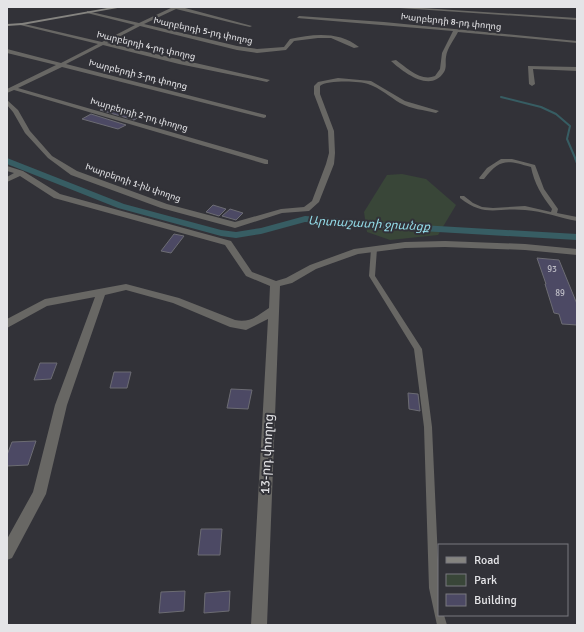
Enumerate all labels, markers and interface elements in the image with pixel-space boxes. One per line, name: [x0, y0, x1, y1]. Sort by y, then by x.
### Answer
street label: Խարբերդի 8-րդ փողոց: [400, 11, 502, 33]
street label: Խարբերդի 5-րդ փողոց: [152, 15, 254, 47]
street label: Խարբերդի 4-րդ փողոց: [96, 29, 196, 63]
street label: Խարբերդի 3-րդ փողոց: [88, 57, 188, 93]
street label: Խարբերդի 2-րդ փողոց: [89, 96, 189, 134]
street label: Խարբերդի 1-ին փողոց: [84, 161, 182, 205]
water label: Արտաշատի ջրանցք: [308, 213, 431, 235]
house number: 93: [547, 264, 557, 275]
house number: 89: [555, 288, 565, 299]
street label: 13-րդ փողոց: [257, 413, 277, 495]
legend: [438, 544, 568, 616]
text: Road: [474, 553, 500, 568]
text: Park: [474, 573, 497, 588]
text: Building: [474, 593, 517, 608]

